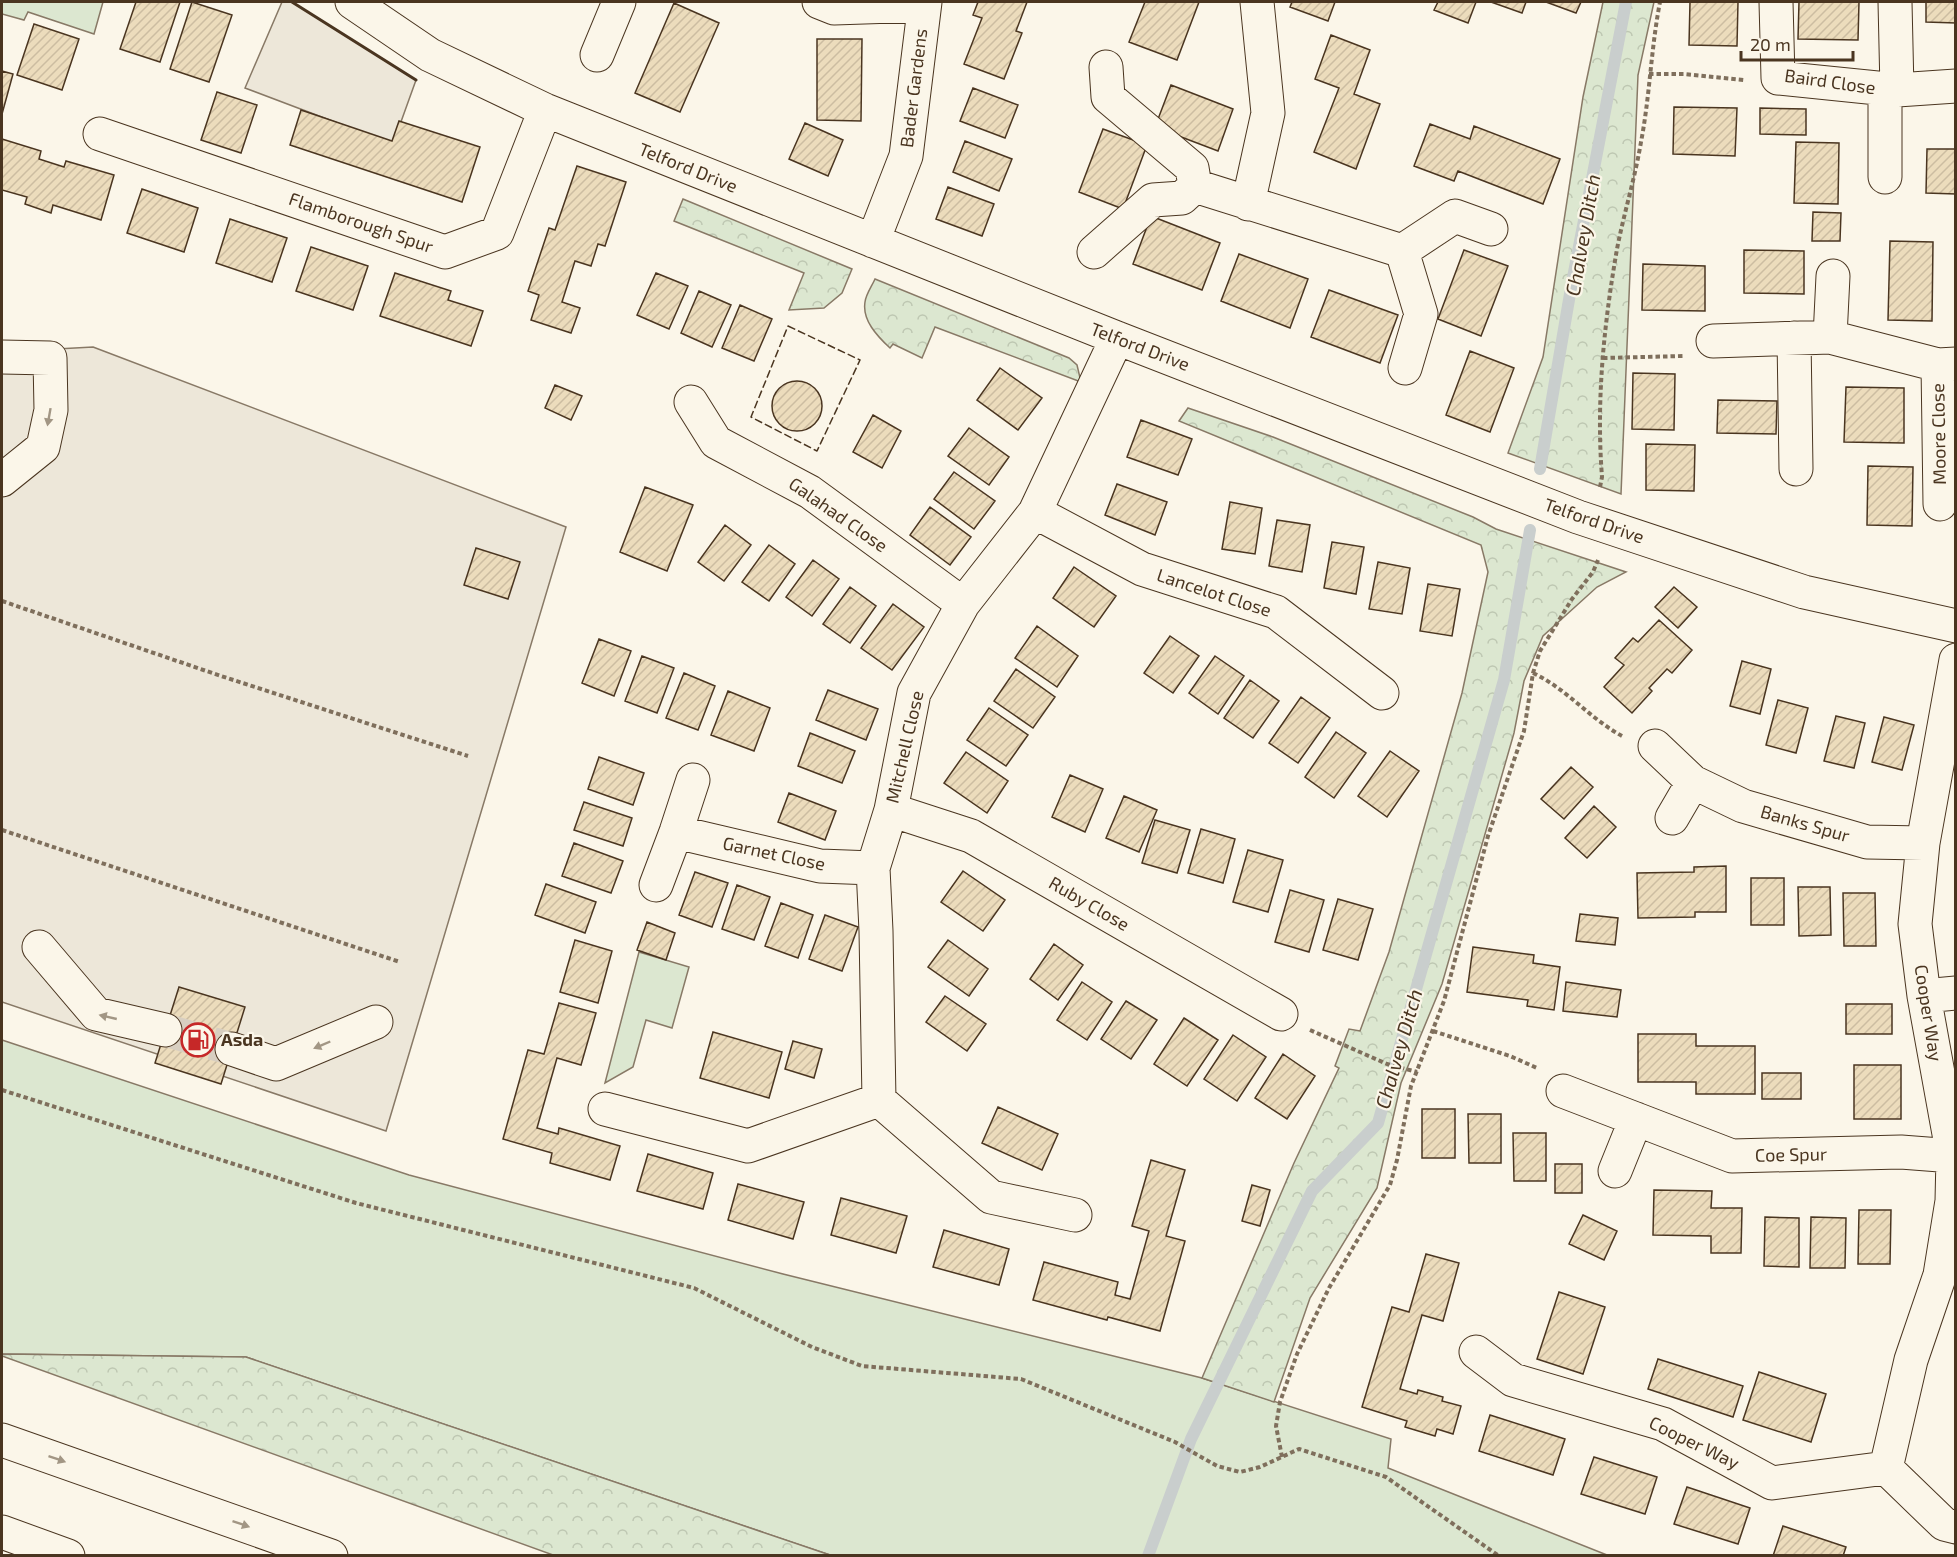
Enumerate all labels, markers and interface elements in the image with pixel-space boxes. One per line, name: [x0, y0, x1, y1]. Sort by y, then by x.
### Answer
scale bar: [1741, 24, 1854, 62]
street label: Bader Gardens: [895, 27, 931, 149]
text: 20 m: [1750, 33, 1791, 55]
street label: Baird Close: [1783, 64, 1877, 98]
street label: Telford Drive: [636, 137, 741, 197]
water label: Chalvey Ditch: [1559, 172, 1606, 298]
street label: Flamborough Spur: [286, 187, 436, 257]
street label: Telford Drive: [1088, 317, 1193, 375]
street label: Moore Close: [1926, 383, 1950, 485]
one-way arrow: [44, 407, 53, 426]
street label: Galahad Close: [785, 472, 892, 556]
street label: Telford Drive: [1541, 493, 1647, 547]
street label: Lancelot Close: [1154, 563, 1274, 621]
street label: Mitchell Close: [880, 688, 928, 805]
street label: Banks Spur: [1758, 800, 1852, 846]
street label: Garnet Close: [721, 831, 827, 875]
street label: Ruby Close: [1045, 871, 1134, 935]
street label: Cooper Way: [1910, 963, 1948, 1063]
water label: Chalvey Ditch: [1370, 986, 1428, 1112]
one-way arrow: [98, 1012, 117, 1021]
fuel station icon: Asda: [180, 1022, 216, 1058]
place label: Asda: [221, 1028, 263, 1050]
one-way arrow: [312, 1040, 330, 1050]
street label: Coe Spur: [1755, 1142, 1827, 1166]
street label: Cooper Way: [1646, 1411, 1744, 1474]
one-way arrow: [48, 1455, 66, 1464]
one-way arrow: [232, 1519, 250, 1529]

